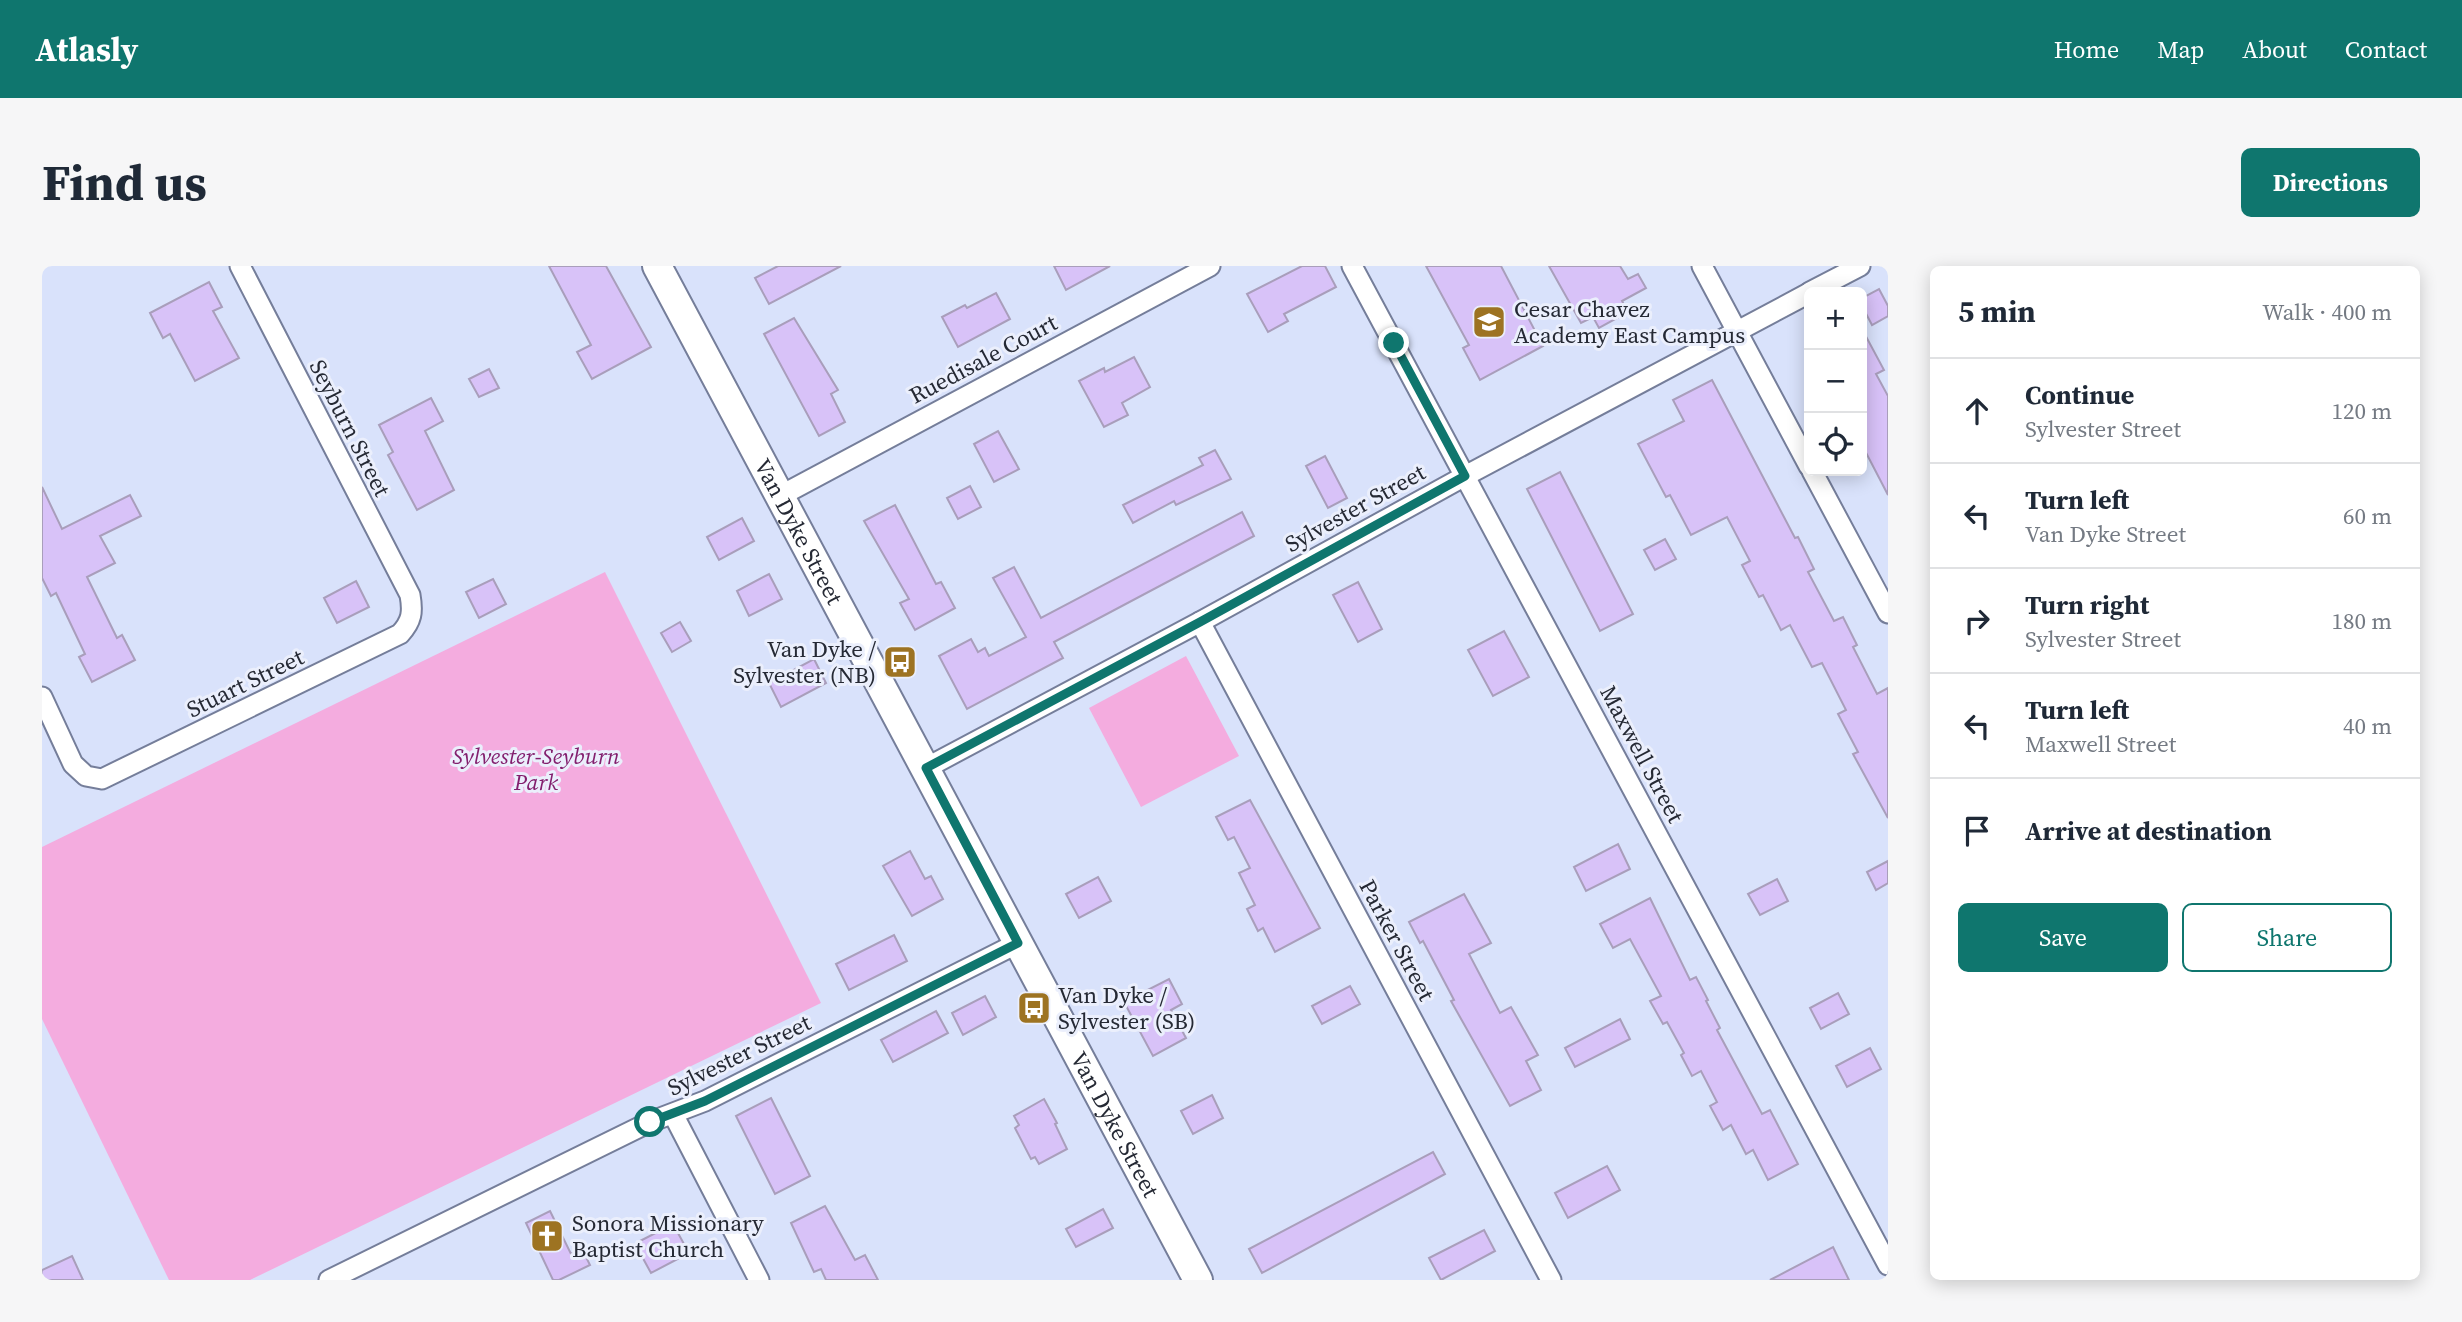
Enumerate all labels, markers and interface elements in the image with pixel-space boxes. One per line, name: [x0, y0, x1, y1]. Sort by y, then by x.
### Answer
text: Atlasly: [35, 27, 138, 72]
text: Home: [2054, 33, 2119, 66]
text: Map: [2157, 33, 2204, 66]
text: About: [2242, 33, 2307, 66]
text: Contact: [2345, 33, 2427, 66]
button: Directions: [2241, 148, 2420, 217]
text: Find us: [42, 149, 207, 216]
map controls: [1804, 287, 1867, 476]
button: +: [1804, 287, 1867, 350]
text: 5 min: [1958, 291, 2036, 332]
place label: Cesar Chavez Academy East Campus: [1514, 293, 1745, 351]
text: Walk · 400 m: [2262, 296, 2392, 328]
school or university icon: Cesar Chavez Academy East Campus: [1470, 303, 1508, 341]
street label: Ruedisale Court: [903, 306, 1063, 411]
route end: [1378, 327, 1409, 358]
button: −: [1804, 350, 1867, 413]
street label: Seyburn Street: [302, 354, 398, 502]
text: Continue: [2025, 377, 2134, 413]
icon: ahead: [1958, 392, 1996, 430]
text: 120 m: [2331, 395, 2392, 427]
button: locate: [1804, 413, 1867, 476]
text: Sylvester Street: [2025, 413, 2181, 445]
street label: Van Dyke Street: [747, 453, 851, 611]
street label: Sylvester Street: [1279, 456, 1431, 560]
text: Turn left: [2025, 482, 2129, 518]
icon: left: [1958, 497, 1996, 535]
text: 60 m: [2343, 500, 2392, 532]
text: Van Dyke Street: [2025, 518, 2186, 550]
text: Turn right: [2025, 587, 2149, 623]
icon: right: [1958, 602, 1996, 640]
text: 180 m: [2331, 605, 2392, 637]
text: Sylvester Street: [2025, 623, 2181, 655]
place label: Van Dyke / Sylvester (NB): [733, 633, 876, 691]
street label: Stuart Street: [181, 641, 309, 725]
bus stop icon: Van Dyke / Sylvester (NB): [881, 643, 919, 681]
street label: Maxwell Street: [1592, 680, 1692, 829]
text: Turn left: [2025, 692, 2129, 728]
icon: left: [1958, 707, 1996, 745]
text: 40 m: [2343, 710, 2392, 742]
text: Maxwell Street: [2025, 728, 2176, 760]
park label: Sylvester-Seyburn Park: [452, 740, 620, 798]
icon: arrive: [1958, 812, 1996, 850]
text: Arrive at destination: [2025, 813, 2272, 849]
street label: Parker Street: [1352, 874, 1443, 1007]
button: Save: [1958, 903, 2168, 972]
button: Share: [2182, 903, 2392, 972]
place label: Van Dyke / Sylvester (SB): [1058, 979, 1195, 1037]
bus stop icon: Van Dyke / Sylvester (SB): [1015, 989, 1053, 1027]
street label: Sylvester Street: [662, 1006, 817, 1104]
street label: Van Dyke Street: [1063, 1046, 1167, 1203]
route start: [634, 1106, 665, 1137]
place label: Sonora Missionary Baptist Church: [572, 1207, 764, 1265]
church icon: Sonora Missionary Baptist Church: [528, 1217, 566, 1255]

